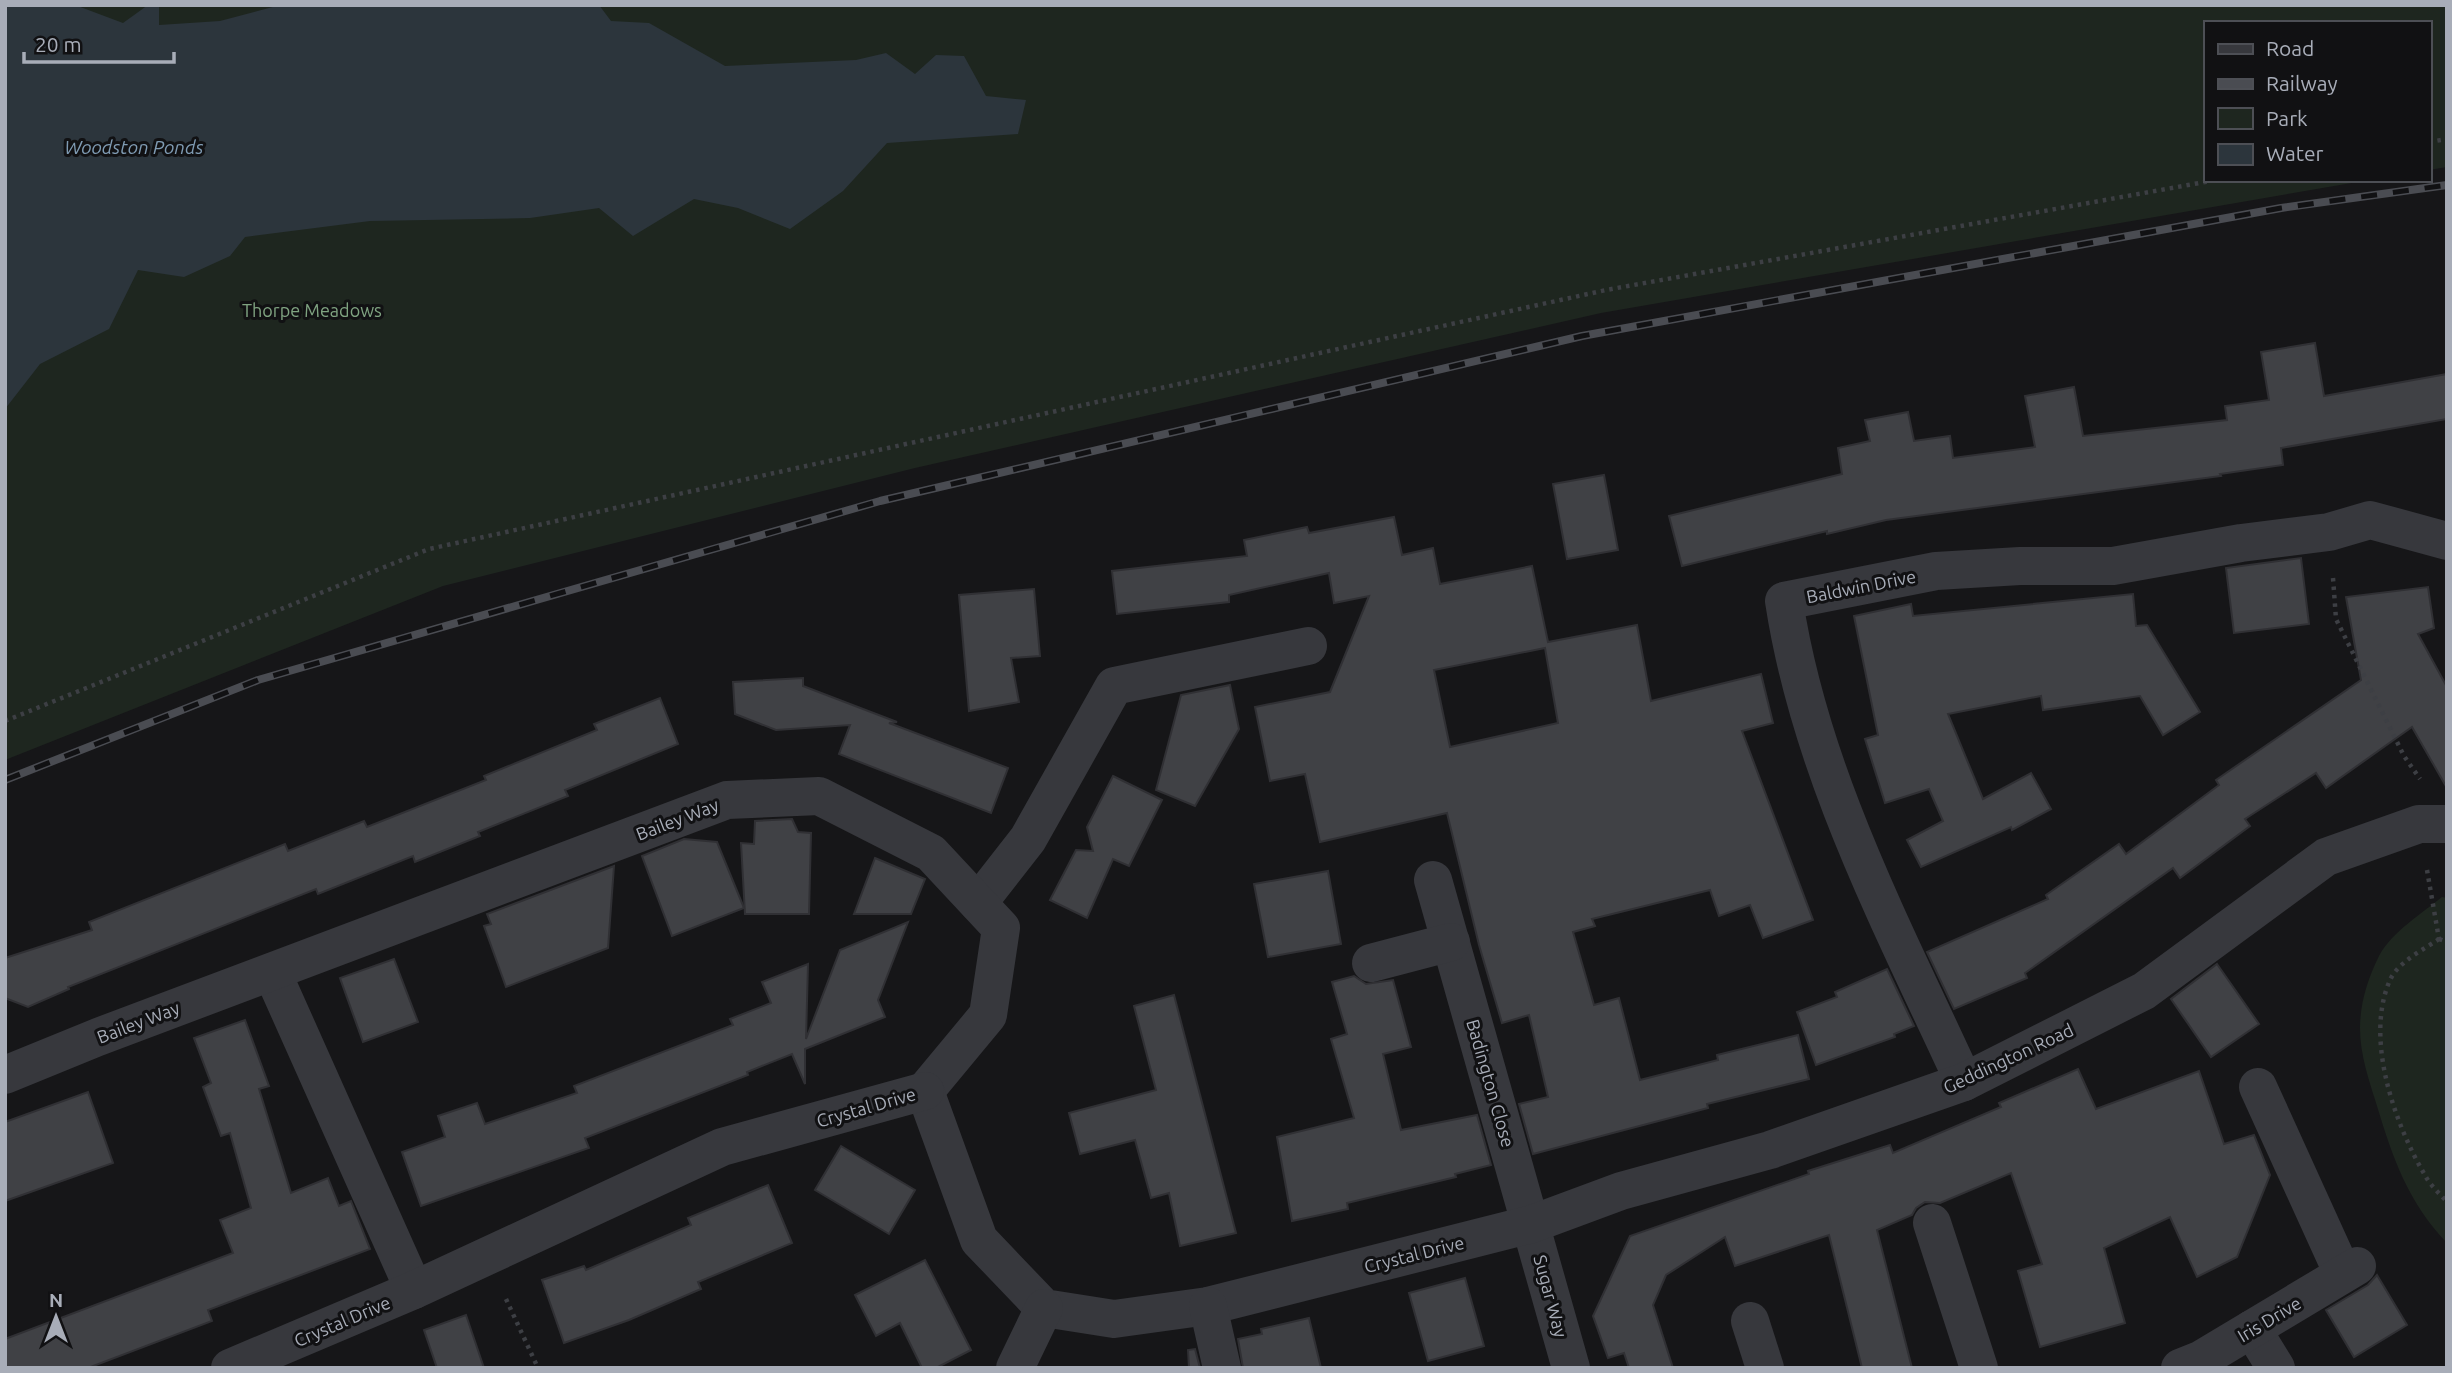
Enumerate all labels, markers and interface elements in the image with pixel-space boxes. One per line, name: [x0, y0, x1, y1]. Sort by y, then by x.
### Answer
scale bar: [24, 21, 175, 65]
legend: [2204, 21, 2431, 182]
text: 20 m: [35, 32, 82, 56]
text: Road: [2266, 36, 2314, 60]
text: Railway: [2266, 71, 2338, 95]
text: Park: [2266, 106, 2308, 130]
water label: Woodston Ponds: [65, 136, 204, 158]
text: Water: [2266, 141, 2324, 165]
park label: Thorpe Meadows: [242, 300, 382, 320]
street label: Baldwin Drive: [1804, 566, 1918, 606]
street label: Bailey Way: [633, 794, 721, 844]
street label: Bailey Way: [94, 997, 182, 1047]
street label: Badington Close: [1463, 1017, 1519, 1149]
street label: Geddington Road: [1940, 1019, 2076, 1097]
street label: Crystal Drive: [814, 1083, 918, 1131]
street label: Crystal Drive: [1362, 1232, 1466, 1276]
street label: Sugar Way: [1530, 1253, 1572, 1340]
north arrow: [21, 1282, 91, 1352]
text: N: [49, 1289, 63, 1311]
street label: Crystal Drive: [291, 1292, 393, 1350]
street label: Iris Drive: [2234, 1292, 2304, 1346]

